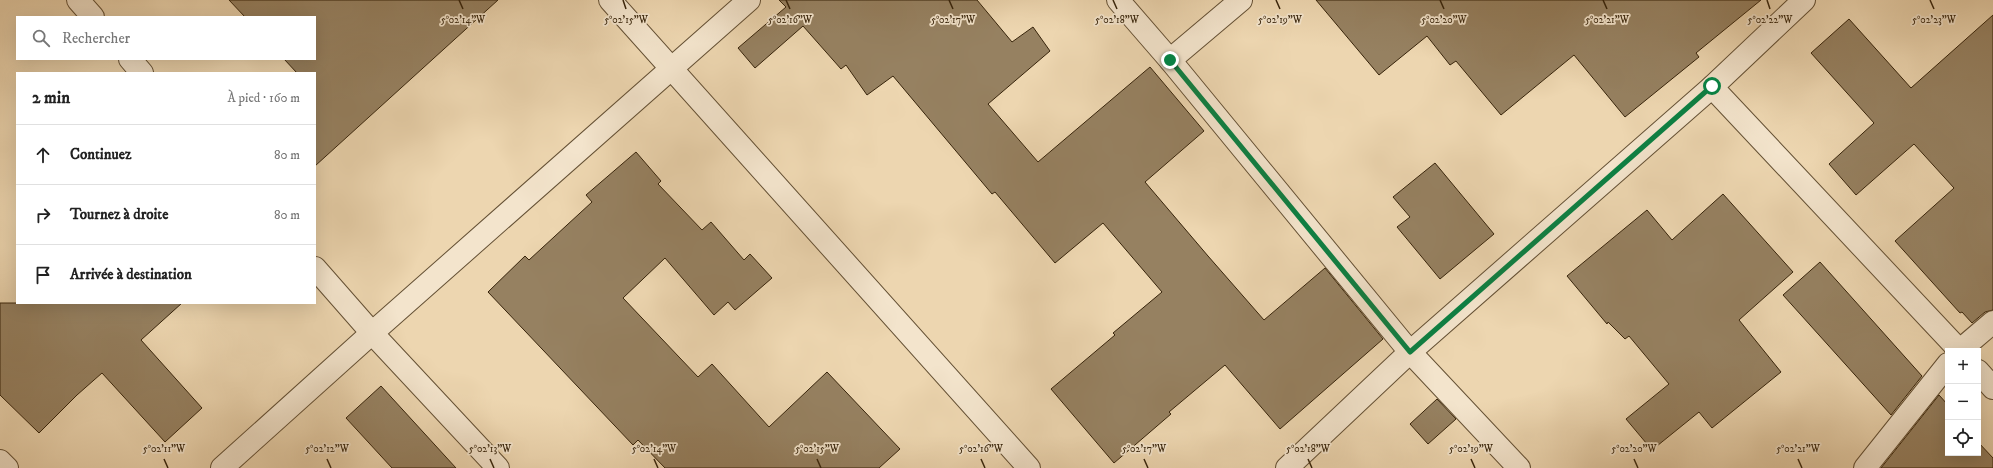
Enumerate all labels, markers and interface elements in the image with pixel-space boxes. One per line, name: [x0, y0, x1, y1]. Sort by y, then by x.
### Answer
text: 5°02'14"W: [441, 14, 486, 26]
text: 5°02'15"W: [604, 14, 649, 26]
text: 5°02'16"W: [768, 14, 813, 26]
text: 5°02'17"W: [931, 14, 976, 26]
text: 5°02'18"W: [1095, 14, 1140, 26]
text: 5°02'19"W: [1258, 14, 1303, 26]
text: 5°02'20"W: [1421, 14, 1468, 26]
text: 5°02'21"W: [1585, 14, 1630, 26]
text: 5°02'22"W: [1748, 14, 1793, 26]
text: 5°02'23"W: [1912, 14, 1957, 26]
search box: [16, 16, 316, 60]
icon: search: [30, 27, 52, 49]
text: Rechercher: [62, 29, 130, 48]
route end: [1161, 51, 1179, 69]
route start: [1703, 77, 1721, 95]
text: 2 min: [32, 87, 70, 109]
text: À pied · 160 m: [227, 90, 300, 106]
icon: ahead: [32, 144, 54, 166]
text: Continuez: [70, 145, 131, 164]
text: 80 m: [274, 147, 300, 163]
icon: right: [32, 204, 54, 226]
text: Tournez à droite: [70, 205, 168, 224]
text: 80 m: [274, 207, 300, 223]
icon: arrive: [32, 264, 54, 286]
text: Arrivée à destination: [70, 265, 192, 284]
map controls: [1945, 348, 1981, 456]
button: +: [1945, 348, 1981, 384]
button: −: [1945, 384, 1981, 420]
button: locate: [1945, 420, 1981, 456]
text: 5°02'11"W: [143, 443, 186, 455]
text: 5°02'12"W: [305, 443, 350, 455]
text: 5°02'13"W: [469, 443, 512, 455]
text: 5°02'14"W: [632, 443, 677, 455]
text: 5°02'15"W: [795, 443, 840, 455]
text: 5°02'16"W: [959, 443, 1004, 455]
text: 5°02'17"W: [1122, 443, 1167, 455]
text: 5°02'18"W: [1286, 443, 1331, 455]
text: 5°02'19"W: [1449, 443, 1494, 455]
text: 5°02'20"W: [1611, 443, 1658, 455]
text: 5°02'21"W: [1776, 443, 1821, 455]

